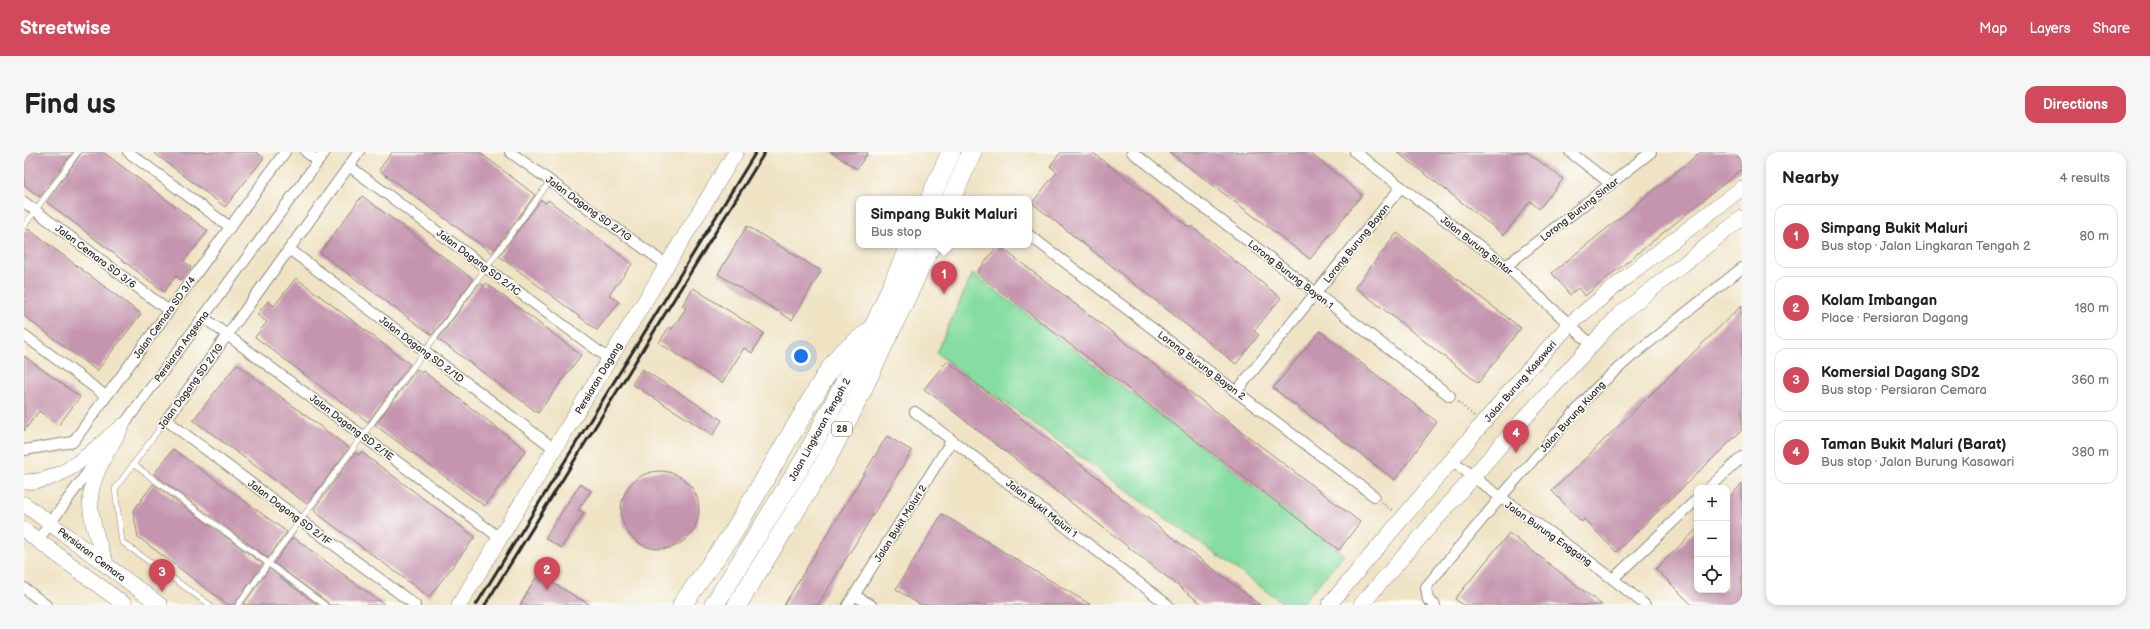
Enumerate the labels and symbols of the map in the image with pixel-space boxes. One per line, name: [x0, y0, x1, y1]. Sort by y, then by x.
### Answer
street label: Jalan Dagang SD 2/1G: [543, 174, 634, 244]
street label: Lorong Burung Sintar: [1538, 175, 1621, 244]
street label: Lorong Burung Bayan: [1321, 201, 1393, 286]
street label: Jalan Burung Sintar: [1438, 214, 1515, 278]
street label: Jalan Cemara SD 3/6: [53, 222, 138, 291]
street label: Jalan Dagang SD 2/1C: [434, 227, 523, 298]
street label: Lorong Burung Bayan 1: [1245, 238, 1335, 312]
pin: 1: [931, 261, 957, 294]
street label: Jalan Cemara SD 3/4: [131, 274, 199, 361]
street label: Persiaran Angsana: [152, 308, 212, 385]
street label: Jalan Dagang SD 2/1D: [377, 314, 466, 385]
street label: Lorong Burung Bayan 2: [1155, 329, 1248, 403]
street label: Jalan Burung Kasawari: [1482, 339, 1559, 425]
street label: Persiaran Dagang: [573, 340, 625, 417]
street label: Jalan Dagang SD 2/1G: [156, 341, 226, 432]
your location: [791, 346, 811, 366]
street label: Jalan Lingkaran Tengah 2: [787, 376, 853, 483]
street label: Jalan Burung Kuang: [1538, 379, 1608, 455]
street label: Jalan Dagang SD 2/1E: [307, 392, 396, 464]
pin: 4: [1503, 420, 1529, 453]
road number: 28: [832, 422, 852, 436]
street label: Jalan Bukit Maluri 1: [1003, 477, 1079, 540]
street label: Jalan Dagang SD 2/1F: [245, 478, 333, 548]
street label: Jalan Bukit Maluri 2: [872, 483, 930, 564]
street label: Jalan Burung Enggang: [1503, 499, 1594, 569]
street label: Persiaran Cemara: [55, 525, 128, 584]
pin: 2: [534, 557, 560, 590]
pin: 3: [149, 559, 175, 592]

